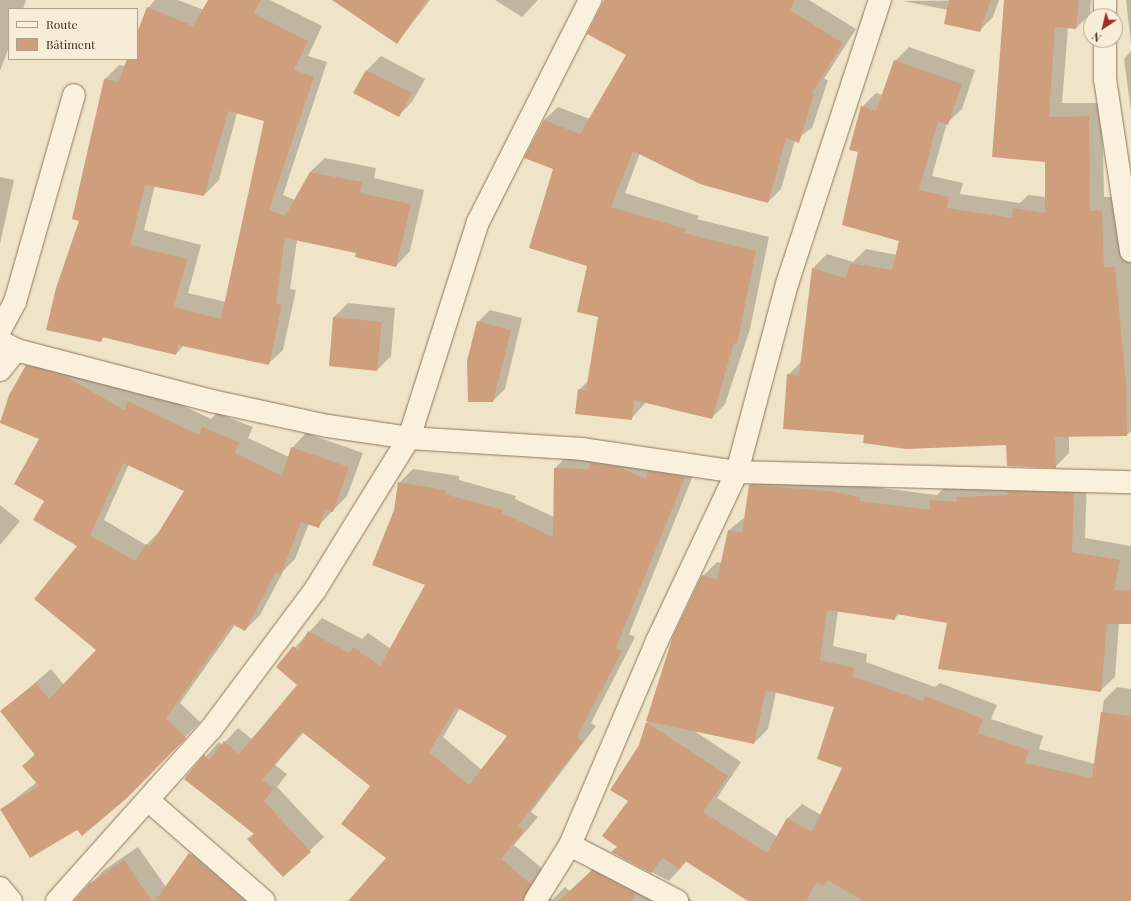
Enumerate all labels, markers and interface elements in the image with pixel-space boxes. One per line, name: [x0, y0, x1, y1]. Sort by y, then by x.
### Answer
legend: [8, 8, 138, 60]
north arrow: [1083, 8, 1123, 48]
text: Route: [46, 16, 78, 32]
text: N: [1089, 29, 1104, 46]
text: Bâtiment: [46, 36, 95, 52]

